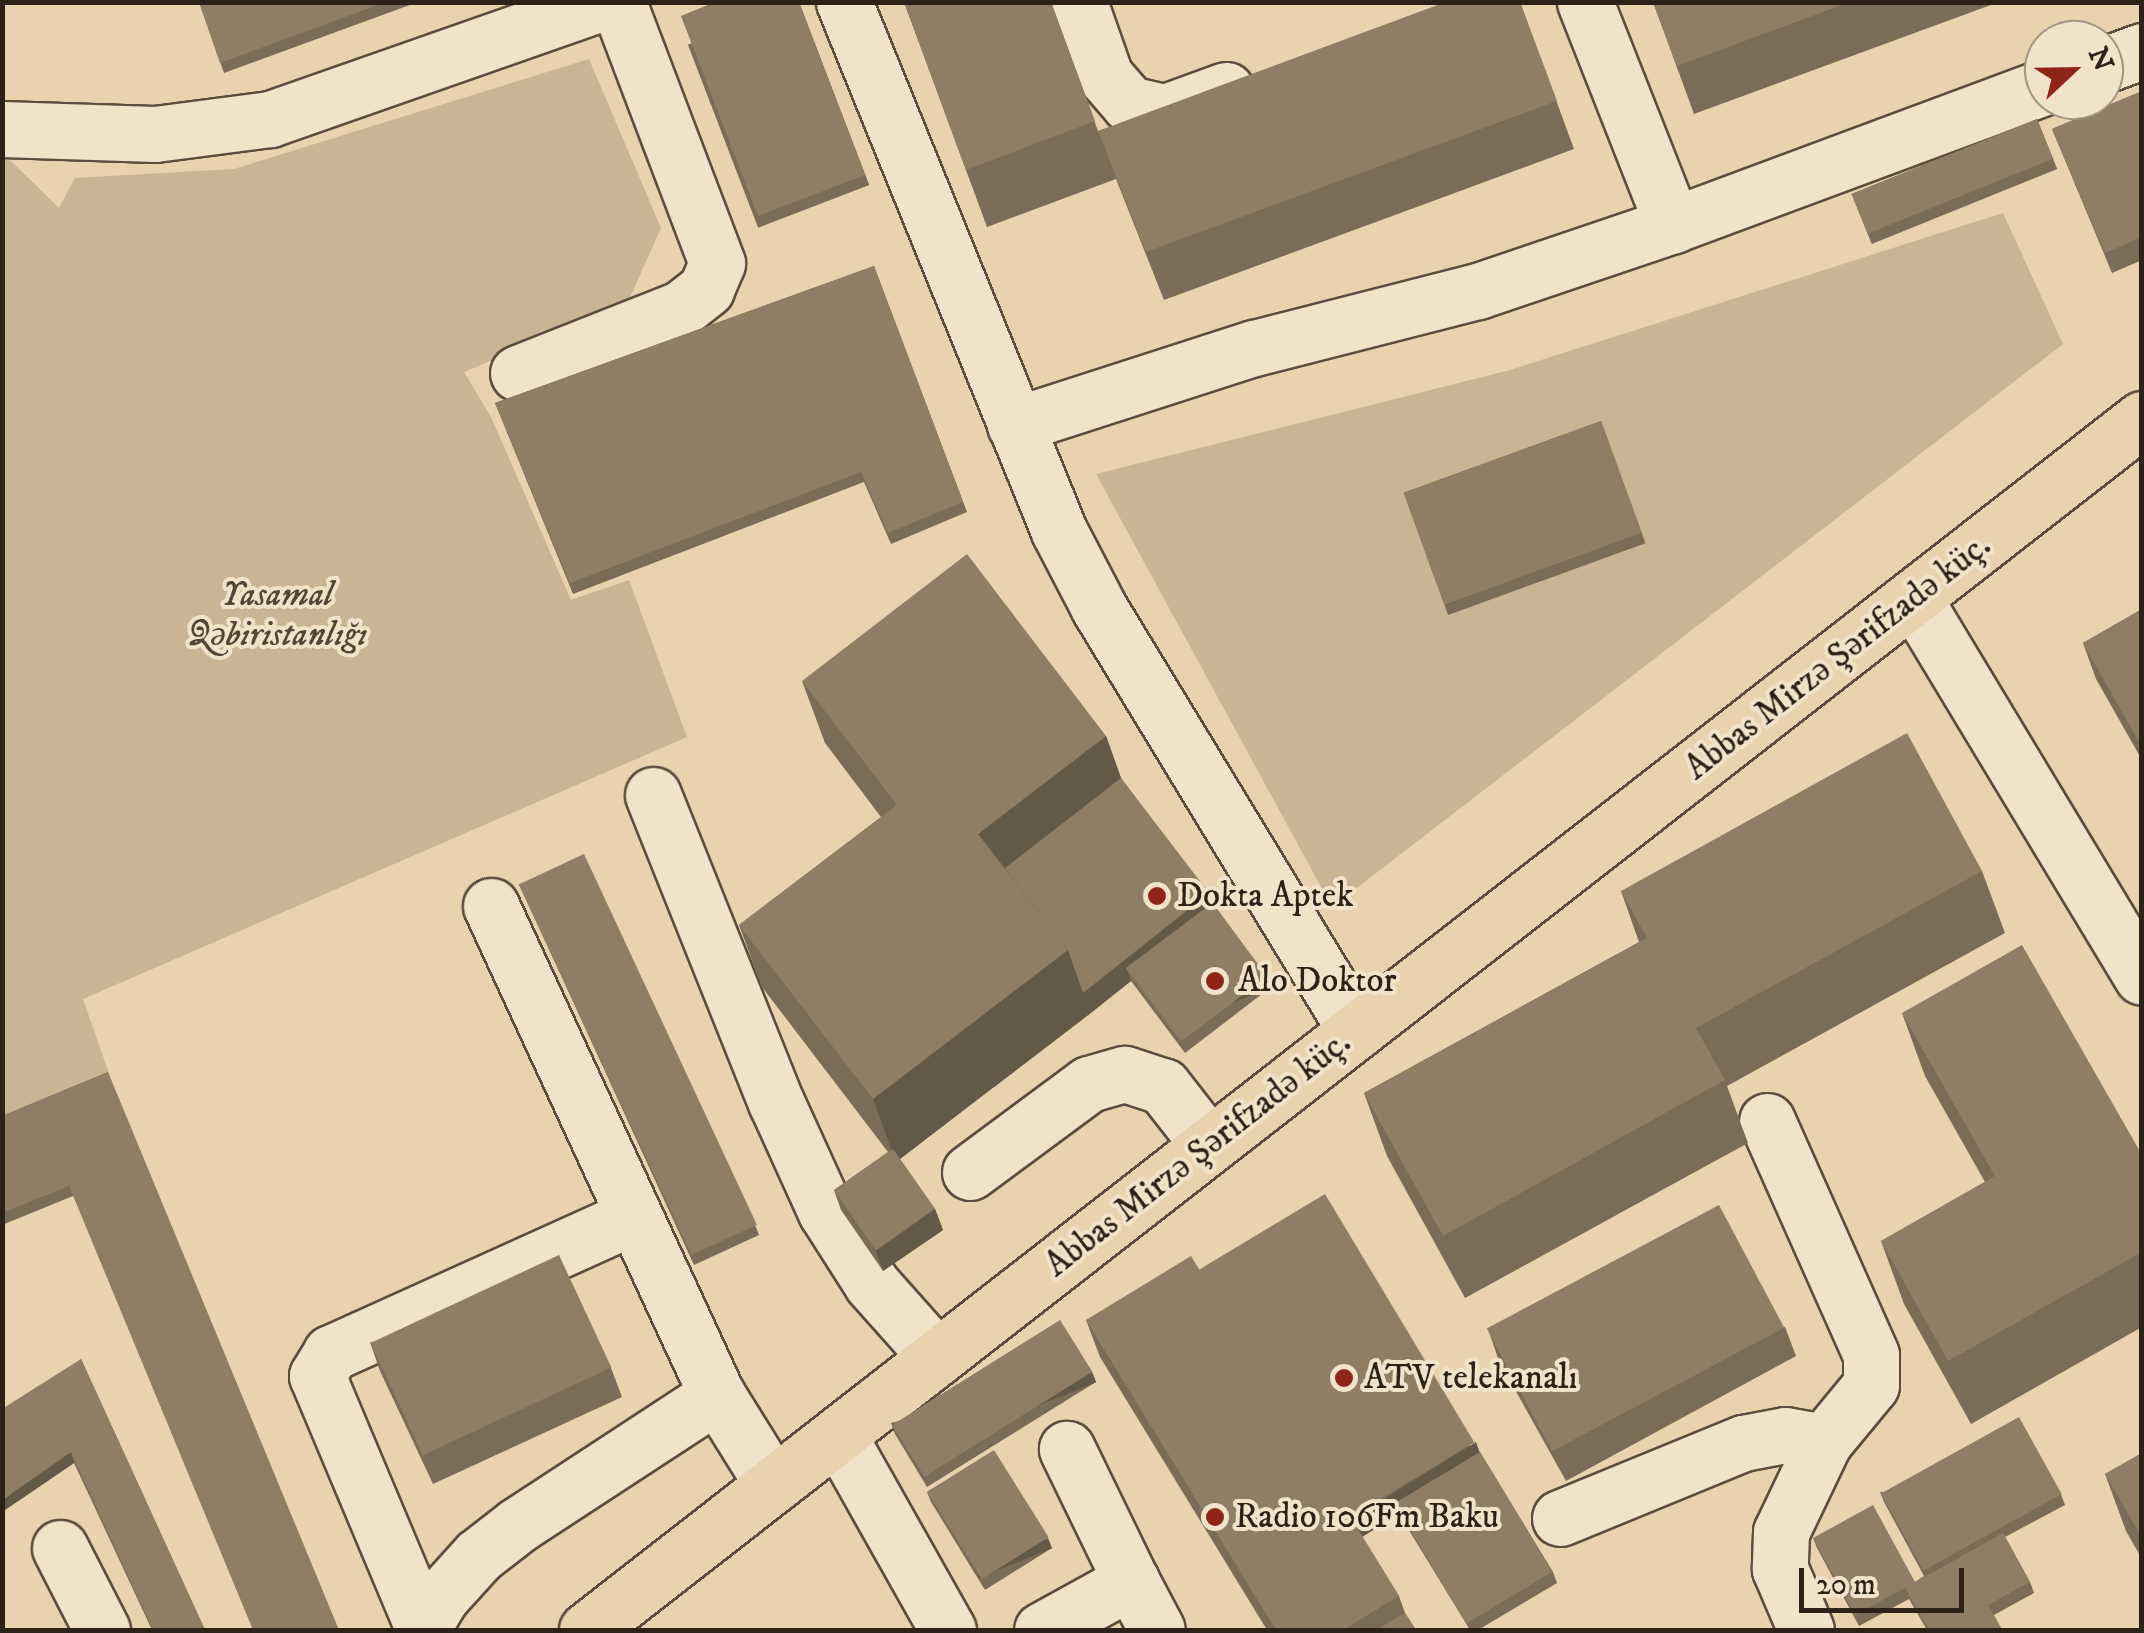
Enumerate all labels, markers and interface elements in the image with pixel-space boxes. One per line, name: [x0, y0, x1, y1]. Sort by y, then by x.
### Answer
north arrow: [2024, 20, 2124, 120]
text: N: [2080, 42, 2121, 77]
street label: Abbas Mirzə Şərifzadə küç.: [1677, 525, 1999, 789]
park label: Yasamal Qəbiristanlığı: [187, 574, 367, 656]
place label: Dokta Aptek: [1177, 875, 1354, 917]
marker: Dokta Aptek: [1146, 885, 1168, 907]
place label: Alo Doktor: [1238, 960, 1396, 1002]
marker: Alo Doktor: [1202, 968, 1228, 994]
street label: Abbas Mirzə Şərifzadə küç.: [1037, 1022, 1359, 1286]
place label: ATV telekanalı: [1364, 1357, 1578, 1399]
marker: ATV telekanalı: [1333, 1367, 1355, 1389]
place label: Radio 106Fm Baku: [1235, 1496, 1499, 1538]
marker: Radio 106Fm Baku: [1204, 1506, 1226, 1528]
scale bar: [1804, 1548, 1969, 1610]
text: 20 m: [1816, 1567, 1876, 1604]

